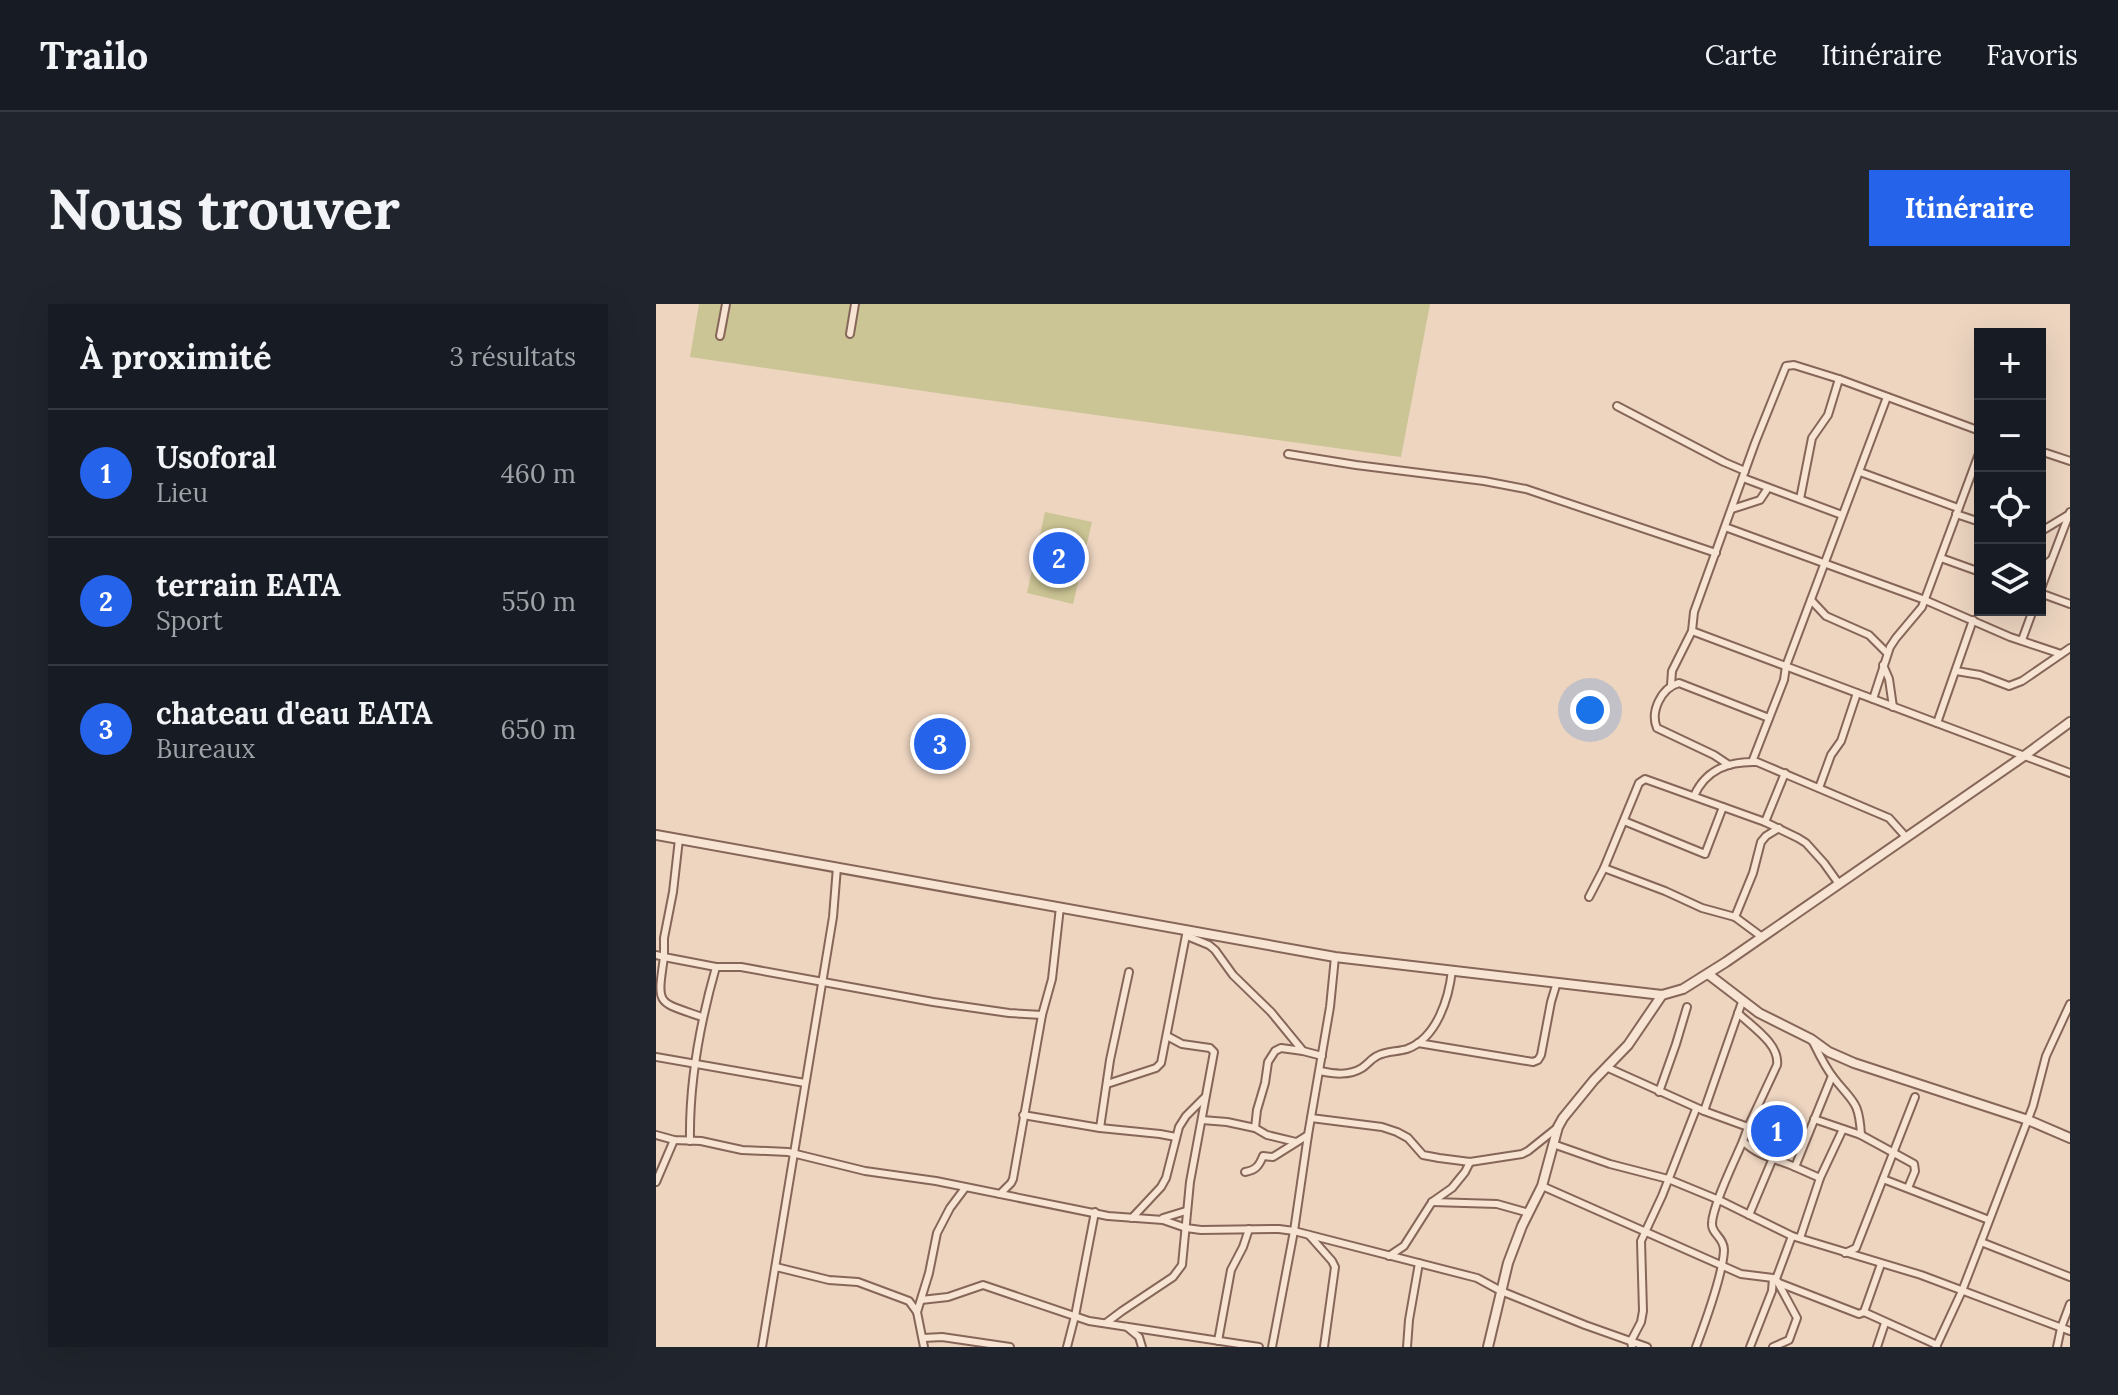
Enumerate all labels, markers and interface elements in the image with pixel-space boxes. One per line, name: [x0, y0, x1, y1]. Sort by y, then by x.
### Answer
text: Trailo: [40, 31, 148, 79]
text: Carte: [1705, 37, 1777, 73]
text: Itinéraire: [1821, 37, 1942, 73]
text: Favoris: [1986, 37, 2078, 73]
button: Itinéraire: [1869, 170, 2070, 246]
text: Nous trouver: [48, 173, 400, 244]
map controls: [1974, 328, 2046, 616]
button: +: [1974, 328, 2046, 400]
text: À proximité: [80, 335, 271, 378]
text: 3 résultats: [449, 340, 576, 373]
button: −: [1974, 400, 2046, 472]
text: Usoforal: [156, 438, 277, 476]
text: 1: [101, 457, 111, 490]
text: 460 m: [501, 457, 576, 490]
button: locate: [1974, 472, 2046, 544]
text: Lieu: [156, 476, 208, 509]
pin: 2: [1033, 528, 1085, 588]
button: layers: [1974, 544, 2046, 616]
text: terrain EATA: [156, 566, 341, 604]
text: 2: [99, 585, 113, 618]
text: 550 m: [501, 585, 576, 618]
text: Sport: [156, 604, 223, 637]
your location: [1570, 690, 1610, 730]
text: chateau d'eau EATA: [156, 694, 433, 732]
text: 3: [99, 713, 113, 746]
text: 650 m: [501, 713, 576, 746]
pin: 3: [914, 714, 966, 774]
text: Bureaux: [156, 732, 255, 765]
pin: 1: [1751, 1101, 1803, 1161]

